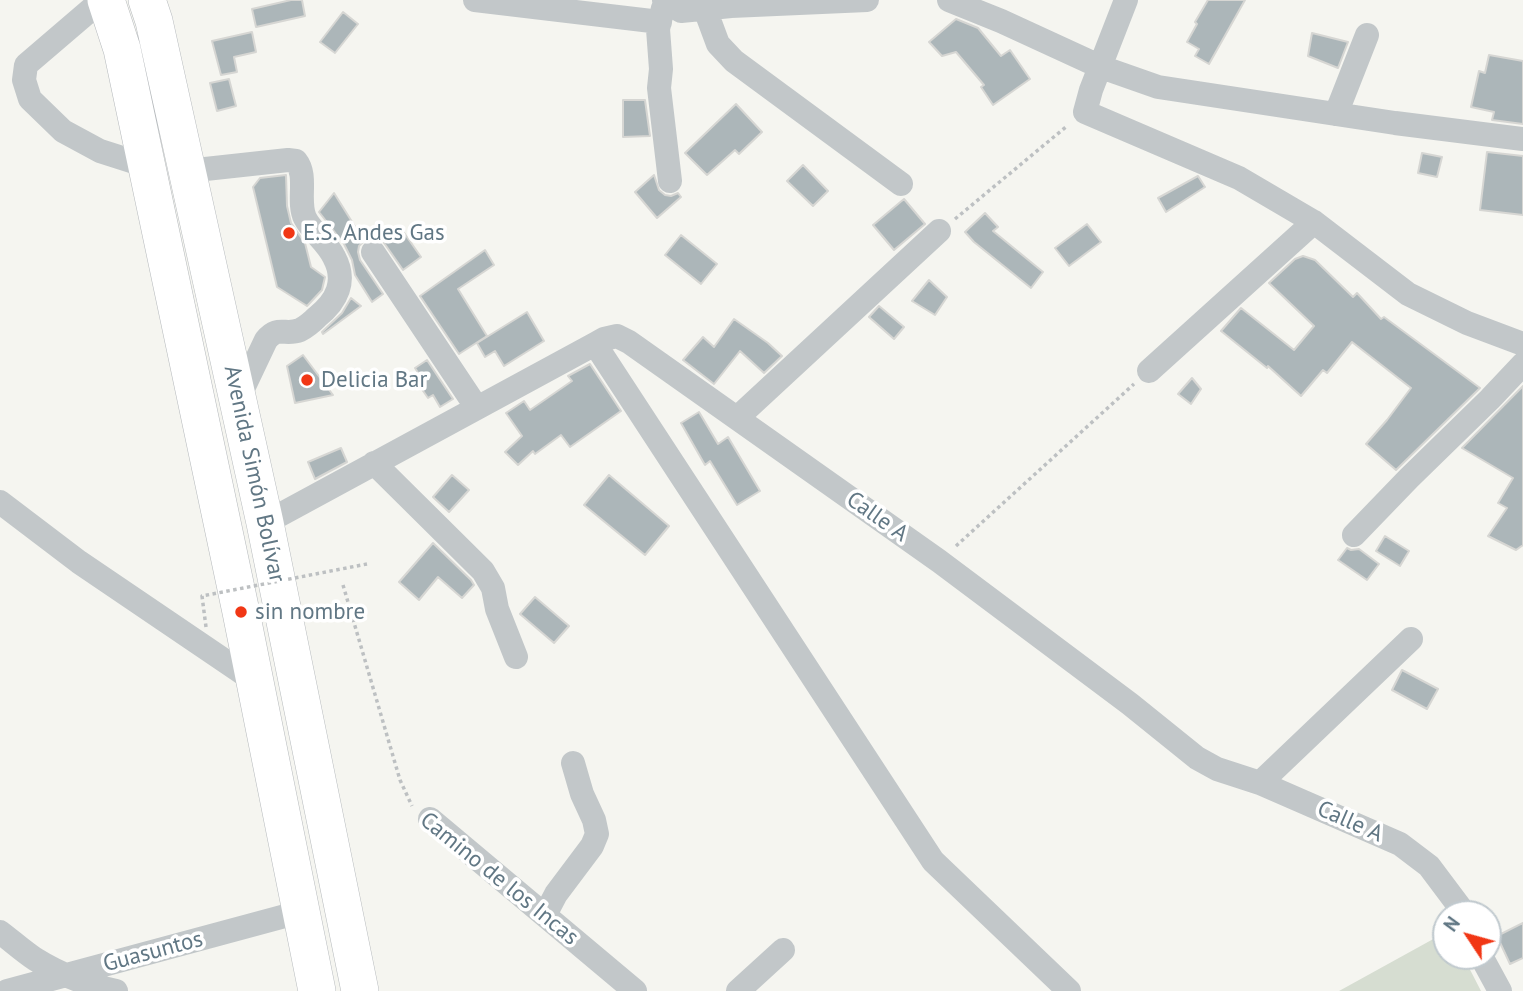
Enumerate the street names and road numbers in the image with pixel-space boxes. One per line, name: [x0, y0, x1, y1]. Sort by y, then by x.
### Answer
street label: Avenida Simón Bolívar: [218, 363, 290, 585]
street label: Calle A: [841, 486, 913, 548]
street label: Calle A: [1313, 795, 1387, 849]
street label: Camino de los Incas: [414, 807, 584, 951]
street label: Guasuntos: [100, 925, 206, 979]

